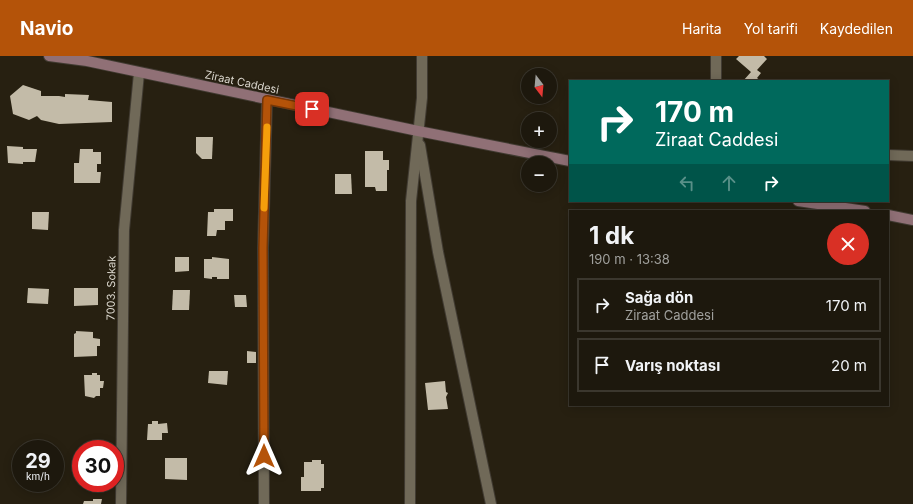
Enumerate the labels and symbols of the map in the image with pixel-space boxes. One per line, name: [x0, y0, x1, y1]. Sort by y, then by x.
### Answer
street label: Ziraat Caddesi: [204, 67, 280, 97]
north arrow: [521, 68, 557, 104]
pin: [295, 92, 329, 126]
street label: 7003. Sokak: [103, 256, 119, 320]
position arrow: [243, 435, 285, 477]
speed limit sign: 30: [72, 440, 124, 492]

